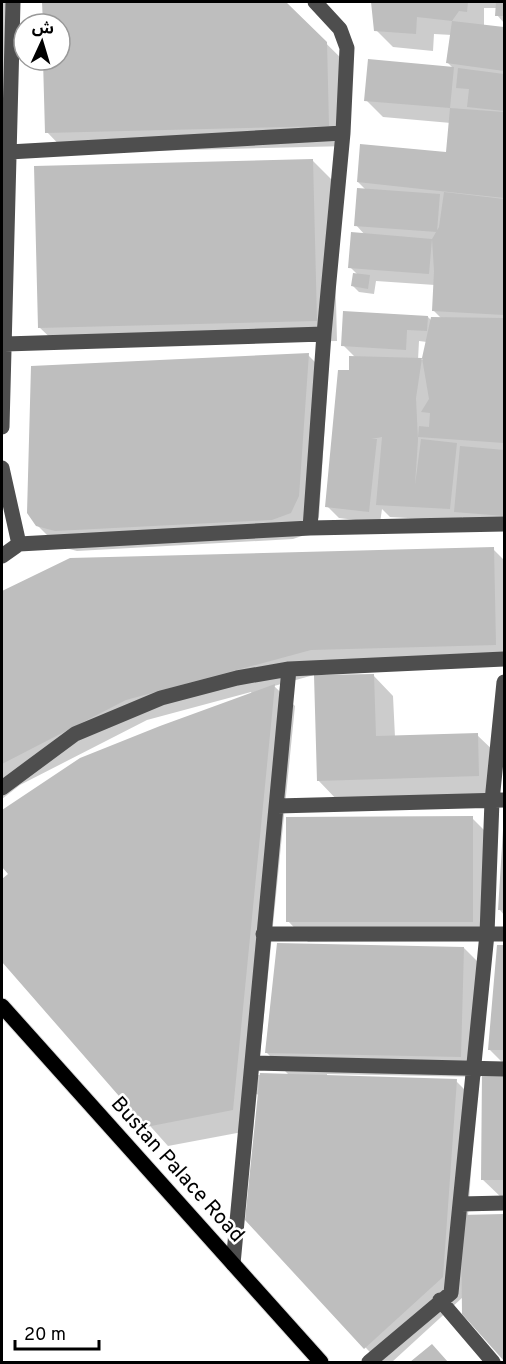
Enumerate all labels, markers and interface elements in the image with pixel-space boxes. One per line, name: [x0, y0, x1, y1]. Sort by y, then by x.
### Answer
north arrow: [12, 12, 72, 72]
text: ش: [31, 18, 55, 40]
street label: Bustan Palace Road: [104, 1091, 250, 1249]
scale bar: [15, 1313, 99, 1351]
text: 20 m: [24, 1324, 66, 1347]

